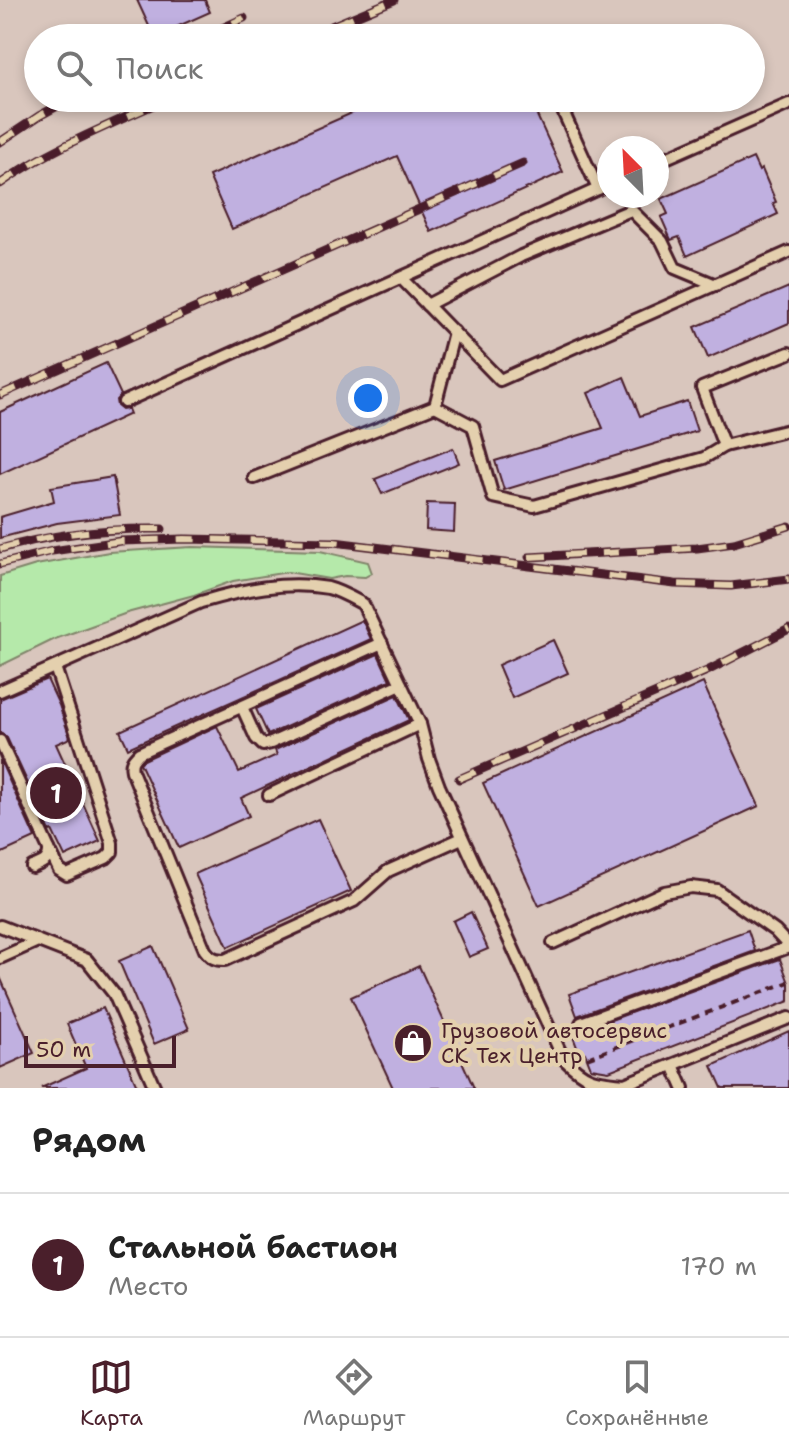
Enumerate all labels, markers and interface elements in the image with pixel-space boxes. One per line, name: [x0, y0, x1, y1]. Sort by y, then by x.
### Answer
search box: [24, 24, 765, 112]
icon: search: [52, 46, 96, 90]
text: Поиск: [116, 48, 204, 89]
north arrow: [597, 136, 669, 208]
your location: [348, 378, 388, 418]
pin: 1: [30, 763, 82, 823]
place label: Грузовой автосервис СК Тех Центр: [441, 1016, 667, 1070]
shop icon: Грузовой автосервис СК Тех Центр: [392, 1022, 434, 1064]
scale bar: [24, 1032, 176, 1068]
text: 50 m: [36, 1035, 91, 1064]
text: Рядом: [32, 1117, 146, 1163]
text: Стальной бастион: [108, 1227, 398, 1268]
text: 1: [52, 1248, 64, 1283]
text: 170 m: [680, 1248, 757, 1283]
text: Место: [108, 1268, 189, 1303]
tab: Карта: [80, 1355, 143, 1432]
tab: Маршрут: [303, 1355, 405, 1432]
tab: Сохранённые: [565, 1355, 709, 1432]

